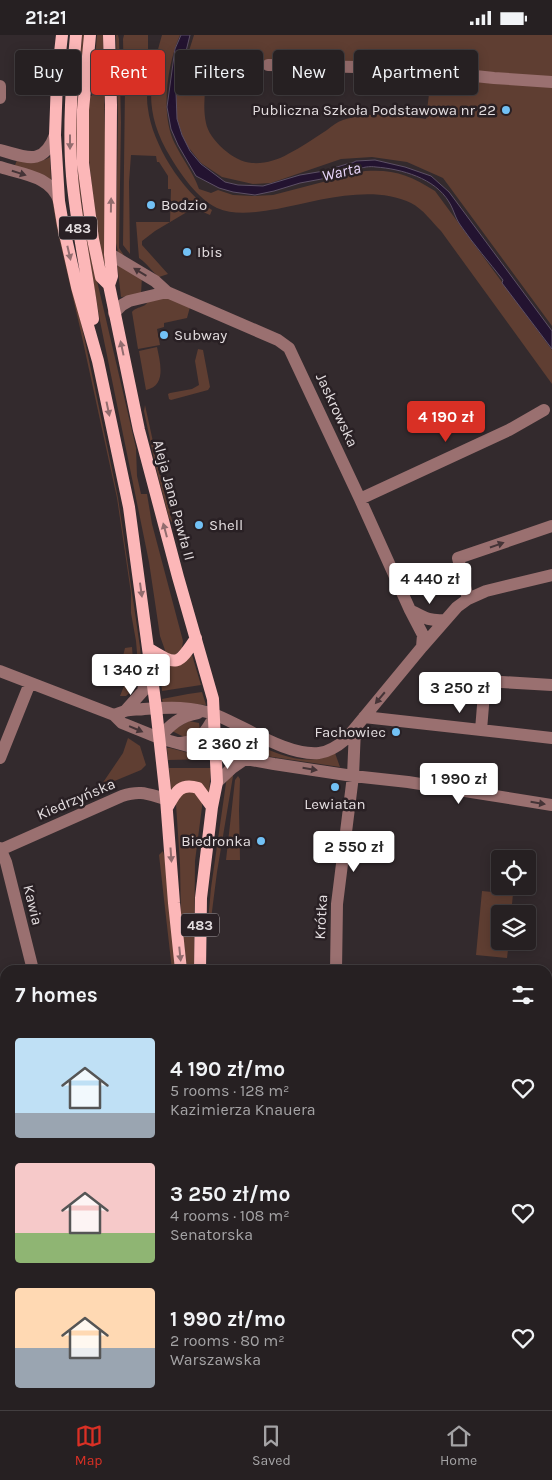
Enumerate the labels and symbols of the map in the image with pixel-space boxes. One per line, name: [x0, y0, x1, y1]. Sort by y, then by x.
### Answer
place label: Publiczna Szkoła Podstawowa nr 22: [252, 101, 496, 119]
marker: Publiczna Szkoła Podstawowa nr 22: [500, 104, 512, 116]
one-way arrow: [66, 134, 74, 150]
water label: Warta: [320, 158, 362, 185]
one-way arrow: [12, 170, 27, 177]
place label: Bodzio: [161, 196, 207, 214]
one-way arrow: [107, 197, 115, 213]
marker: Bodzio: [145, 199, 157, 211]
road number: 483: [59, 217, 97, 239]
place label: Ibis: [197, 243, 222, 261]
one-way arrow: [65, 245, 73, 260]
marker: Ibis: [181, 246, 193, 258]
one-way arrow: [133, 267, 146, 276]
place label: Subway: [174, 326, 227, 344]
marker: Subway: [158, 329, 170, 341]
one-way arrow: [117, 340, 125, 356]
street label: Jaskrowska: [312, 370, 362, 450]
one-way arrow: [105, 401, 113, 417]
pin: 4 190 zł: [394, 401, 498, 443]
street label: Aleja Jana Pawła II: [149, 438, 199, 562]
place label: Shell: [209, 516, 243, 534]
marker: Shell: [193, 519, 205, 531]
one-way arrow: [161, 523, 169, 538]
one-way arrow: [490, 540, 505, 548]
pin: 4 440 zł: [378, 563, 482, 605]
one-way arrow: [137, 583, 145, 599]
pin: 1 340 zł: [79, 653, 183, 696]
pin: 3 250 zł: [408, 671, 512, 714]
one-way arrow: [374, 691, 385, 704]
place label: Fachowiec: [314, 723, 386, 741]
one-way arrow: [129, 725, 143, 733]
marker: Fachowiec: [390, 726, 402, 738]
pin: 2 360 zł: [176, 727, 280, 770]
pin: 1 990 zł: [407, 763, 511, 805]
one-way arrow: [303, 765, 319, 773]
street label: Kiedrzyńska: [34, 774, 118, 824]
marker: Lewiatan: [329, 781, 341, 793]
place label: Lewiatan: [304, 795, 366, 813]
one-way arrow: [530, 800, 546, 808]
pin: 2 550 zł: [302, 831, 406, 873]
place label: Biedronka: [181, 832, 251, 850]
marker: Biedronka: [255, 835, 267, 847]
one-way arrow: [167, 848, 175, 864]
street label: Kawia: [19, 883, 47, 927]
street label: Krótka: [311, 894, 331, 940]
road number: 483: [181, 913, 219, 937]
one-way arrow: [176, 946, 184, 962]

